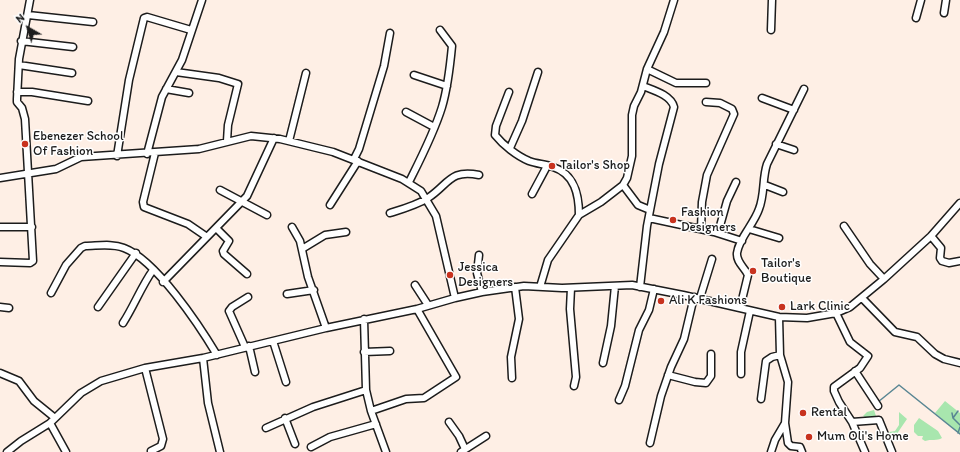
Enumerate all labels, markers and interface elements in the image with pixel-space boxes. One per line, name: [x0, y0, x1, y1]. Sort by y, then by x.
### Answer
north arrow: [8, 8, 48, 48]
text: N: [13, 11, 27, 26]
place label: Ebenezer School Of Fashion: [33, 129, 124, 160]
marker: Ebenezer School Of Fashion: [20, 139, 30, 149]
place label: Tailor's Shop: [560, 158, 630, 174]
marker: Tailor's Shop: [547, 161, 557, 171]
place label: Fashion Designers: [681, 205, 736, 236]
marker: Fashion Designers: [668, 215, 678, 225]
place label: Tailor's Boutique: [761, 256, 811, 287]
place label: Jessica Designers: [458, 260, 513, 291]
marker: Tailor's Boutique: [748, 266, 758, 276]
marker: Jessica Designers: [445, 270, 455, 280]
place label: Ali K Fashions: [669, 293, 747, 309]
marker: Ali K Fashions: [656, 296, 666, 306]
place label: Lark Clinic: [790, 299, 850, 315]
marker: Lark Clinic: [777, 302, 787, 312]
place label: Rental: [811, 405, 847, 421]
marker: Rental: [798, 408, 808, 418]
place label: Mum Oli's Home: [817, 429, 909, 445]
marker: Mum Oli's Home: [804, 432, 814, 442]

